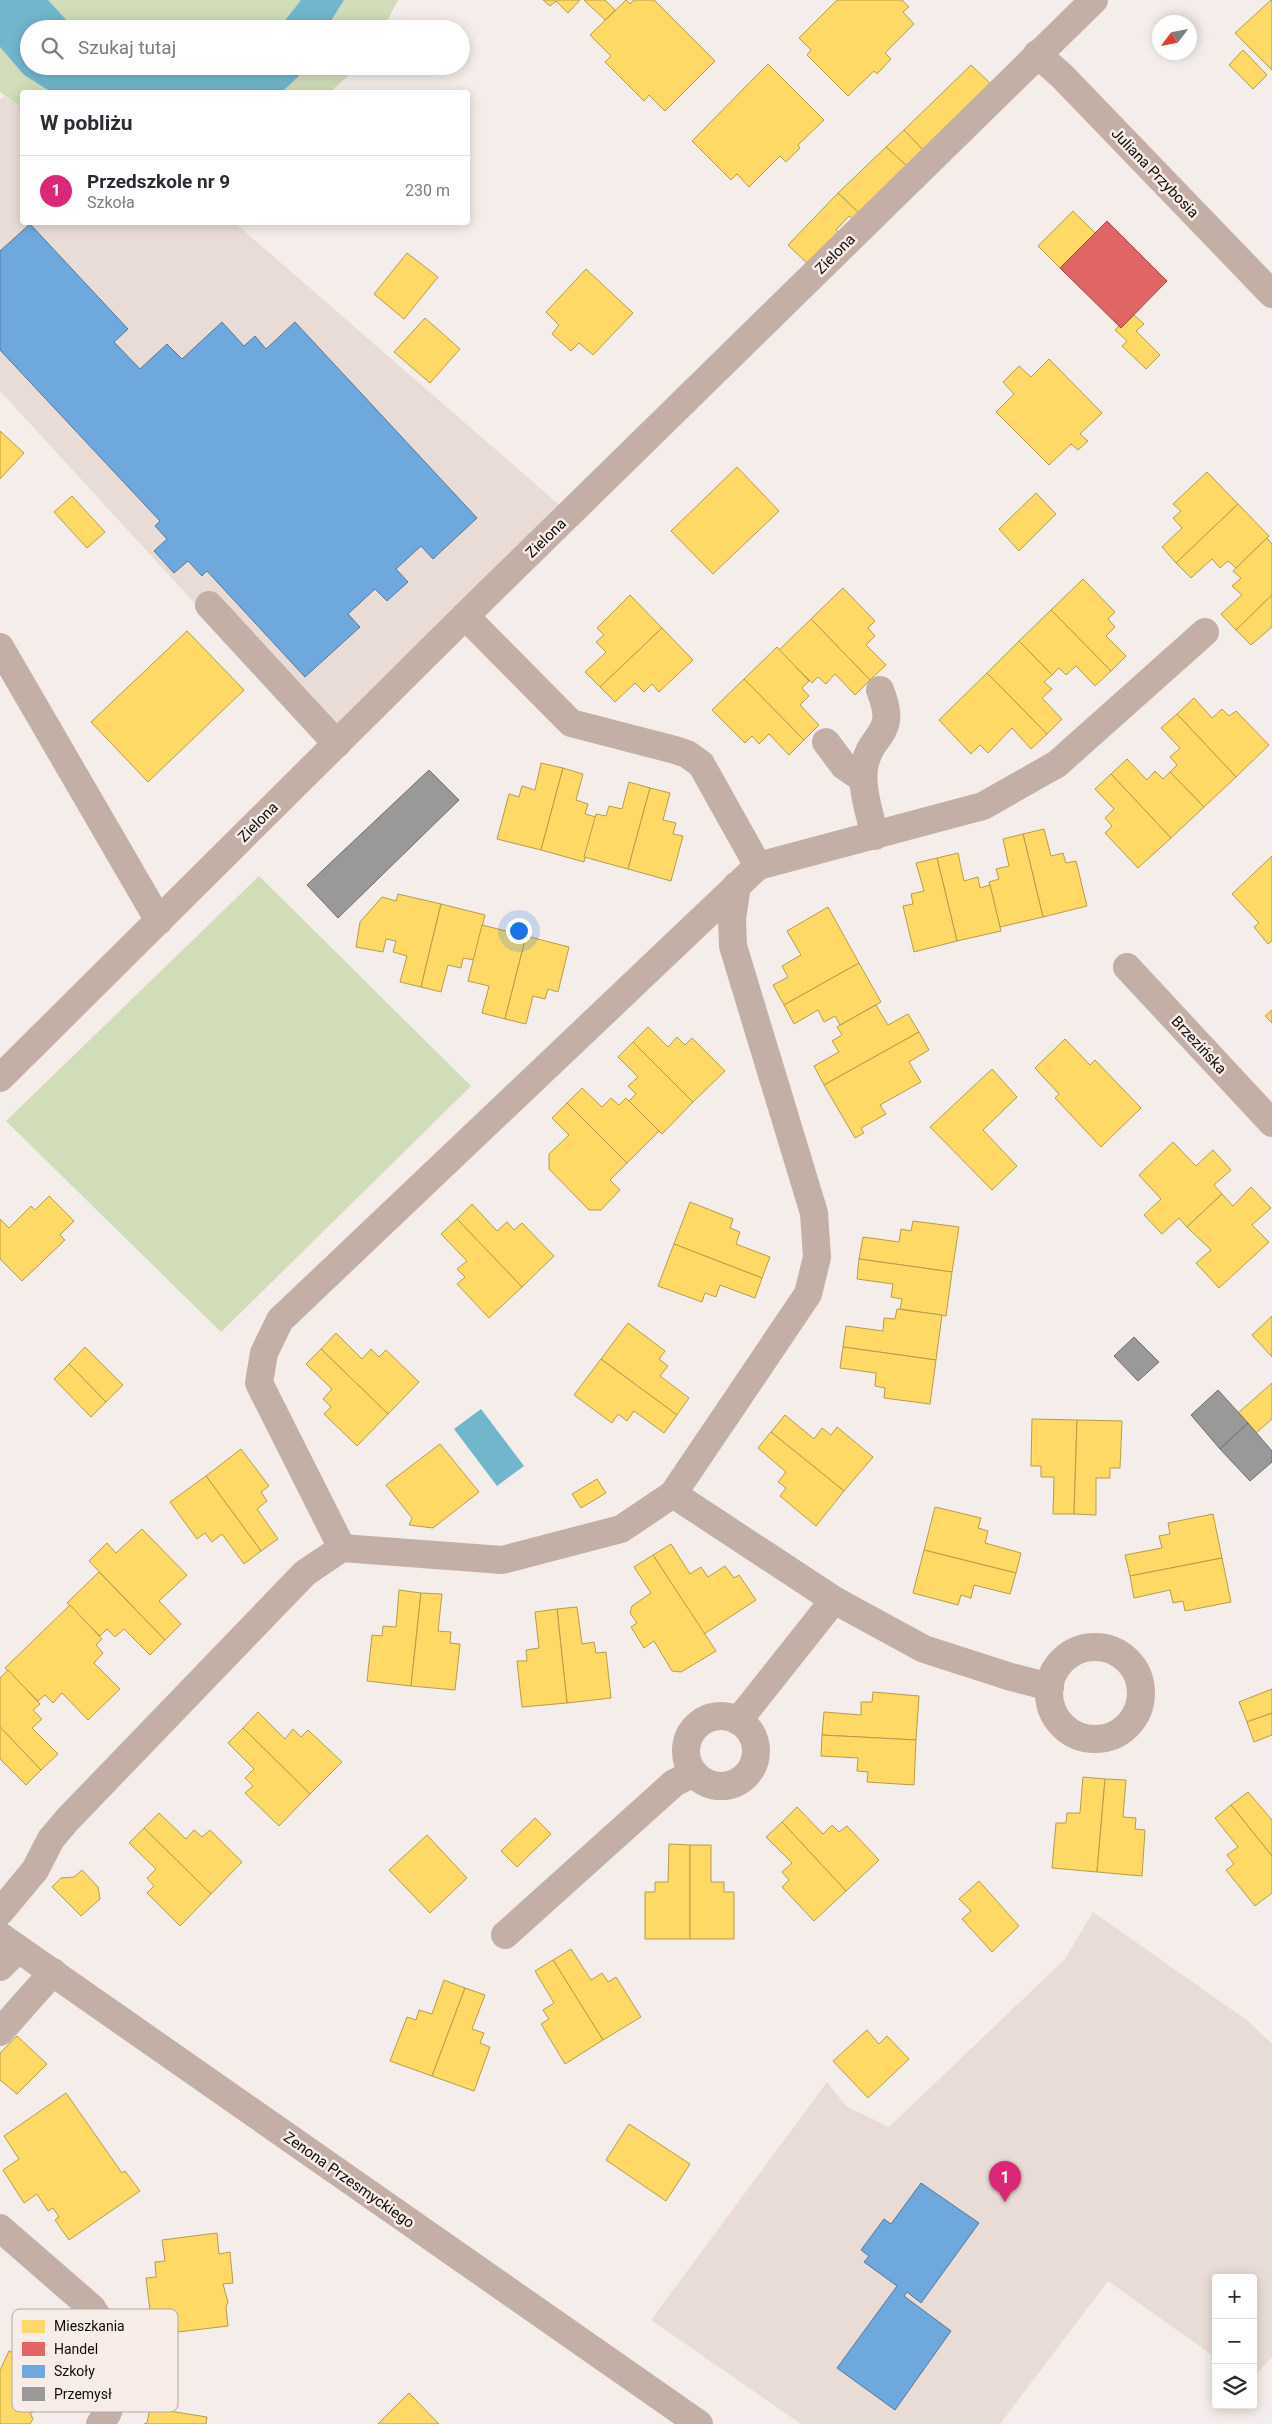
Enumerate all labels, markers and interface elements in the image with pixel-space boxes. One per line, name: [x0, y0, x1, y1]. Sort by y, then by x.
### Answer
north arrow: [1152, 15, 1197, 60]
search box: [20, 20, 470, 75]
icon: search: [38, 34, 66, 62]
text: Szukaj tutaj: [78, 36, 176, 59]
text: W pobliżu: [40, 111, 133, 135]
street label: Juliana Przybosia: [1108, 124, 1202, 222]
text: Przedszkole nr 9: [87, 170, 230, 193]
text: 1: [51, 181, 61, 200]
text: 230 m: [405, 181, 450, 200]
text: Szkoła: [87, 193, 135, 212]
street label: Zielona: [811, 230, 859, 278]
street label: Zielona: [522, 514, 570, 562]
street label: Zielona: [234, 798, 282, 846]
your location: [506, 918, 532, 944]
street label: Brzezińska: [1168, 1012, 1230, 1078]
street label: Zenona Przesmyckiego: [280, 2128, 418, 2232]
pin: 1: [989, 2161, 1021, 2202]
map controls: [1212, 2274, 1257, 2409]
button: +: [1212, 2274, 1257, 2319]
legend: [12, 2309, 178, 2412]
text: Mieszkania: [54, 2318, 125, 2334]
button: −: [1212, 2319, 1257, 2364]
text: Handel: [54, 2341, 98, 2357]
text: Szkoły: [54, 2363, 95, 2379]
button: layers: [1212, 2364, 1257, 2409]
text: Przemysł: [54, 2386, 112, 2402]

